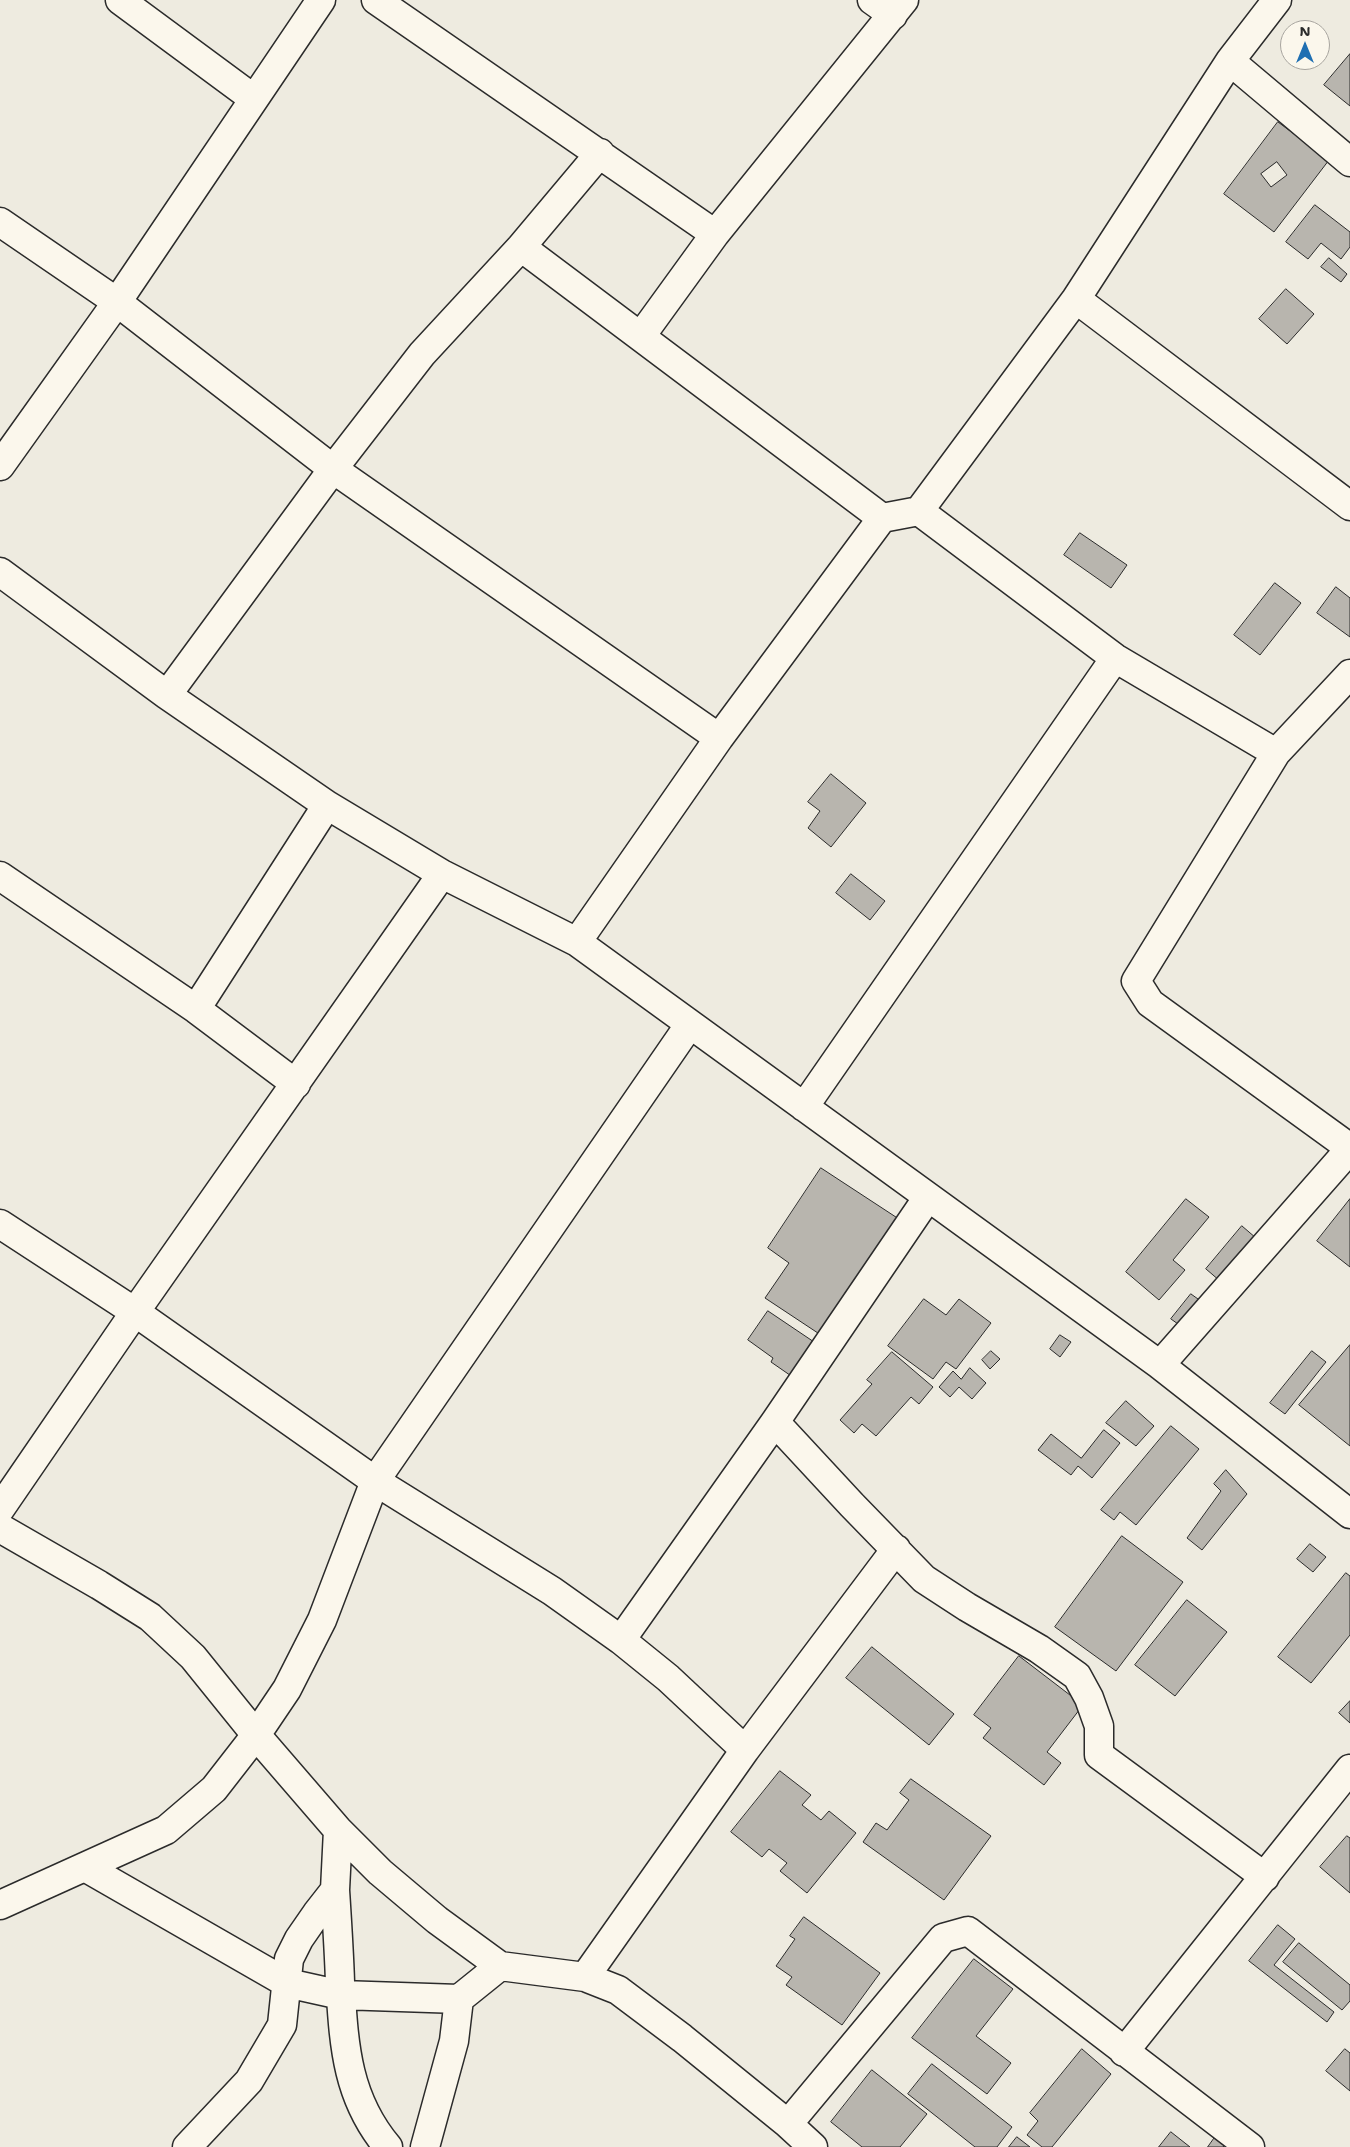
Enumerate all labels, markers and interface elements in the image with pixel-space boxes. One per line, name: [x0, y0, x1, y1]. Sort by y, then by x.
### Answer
north arrow: [1280, 20, 1330, 70]
text: N: [1299, 22, 1311, 40]

